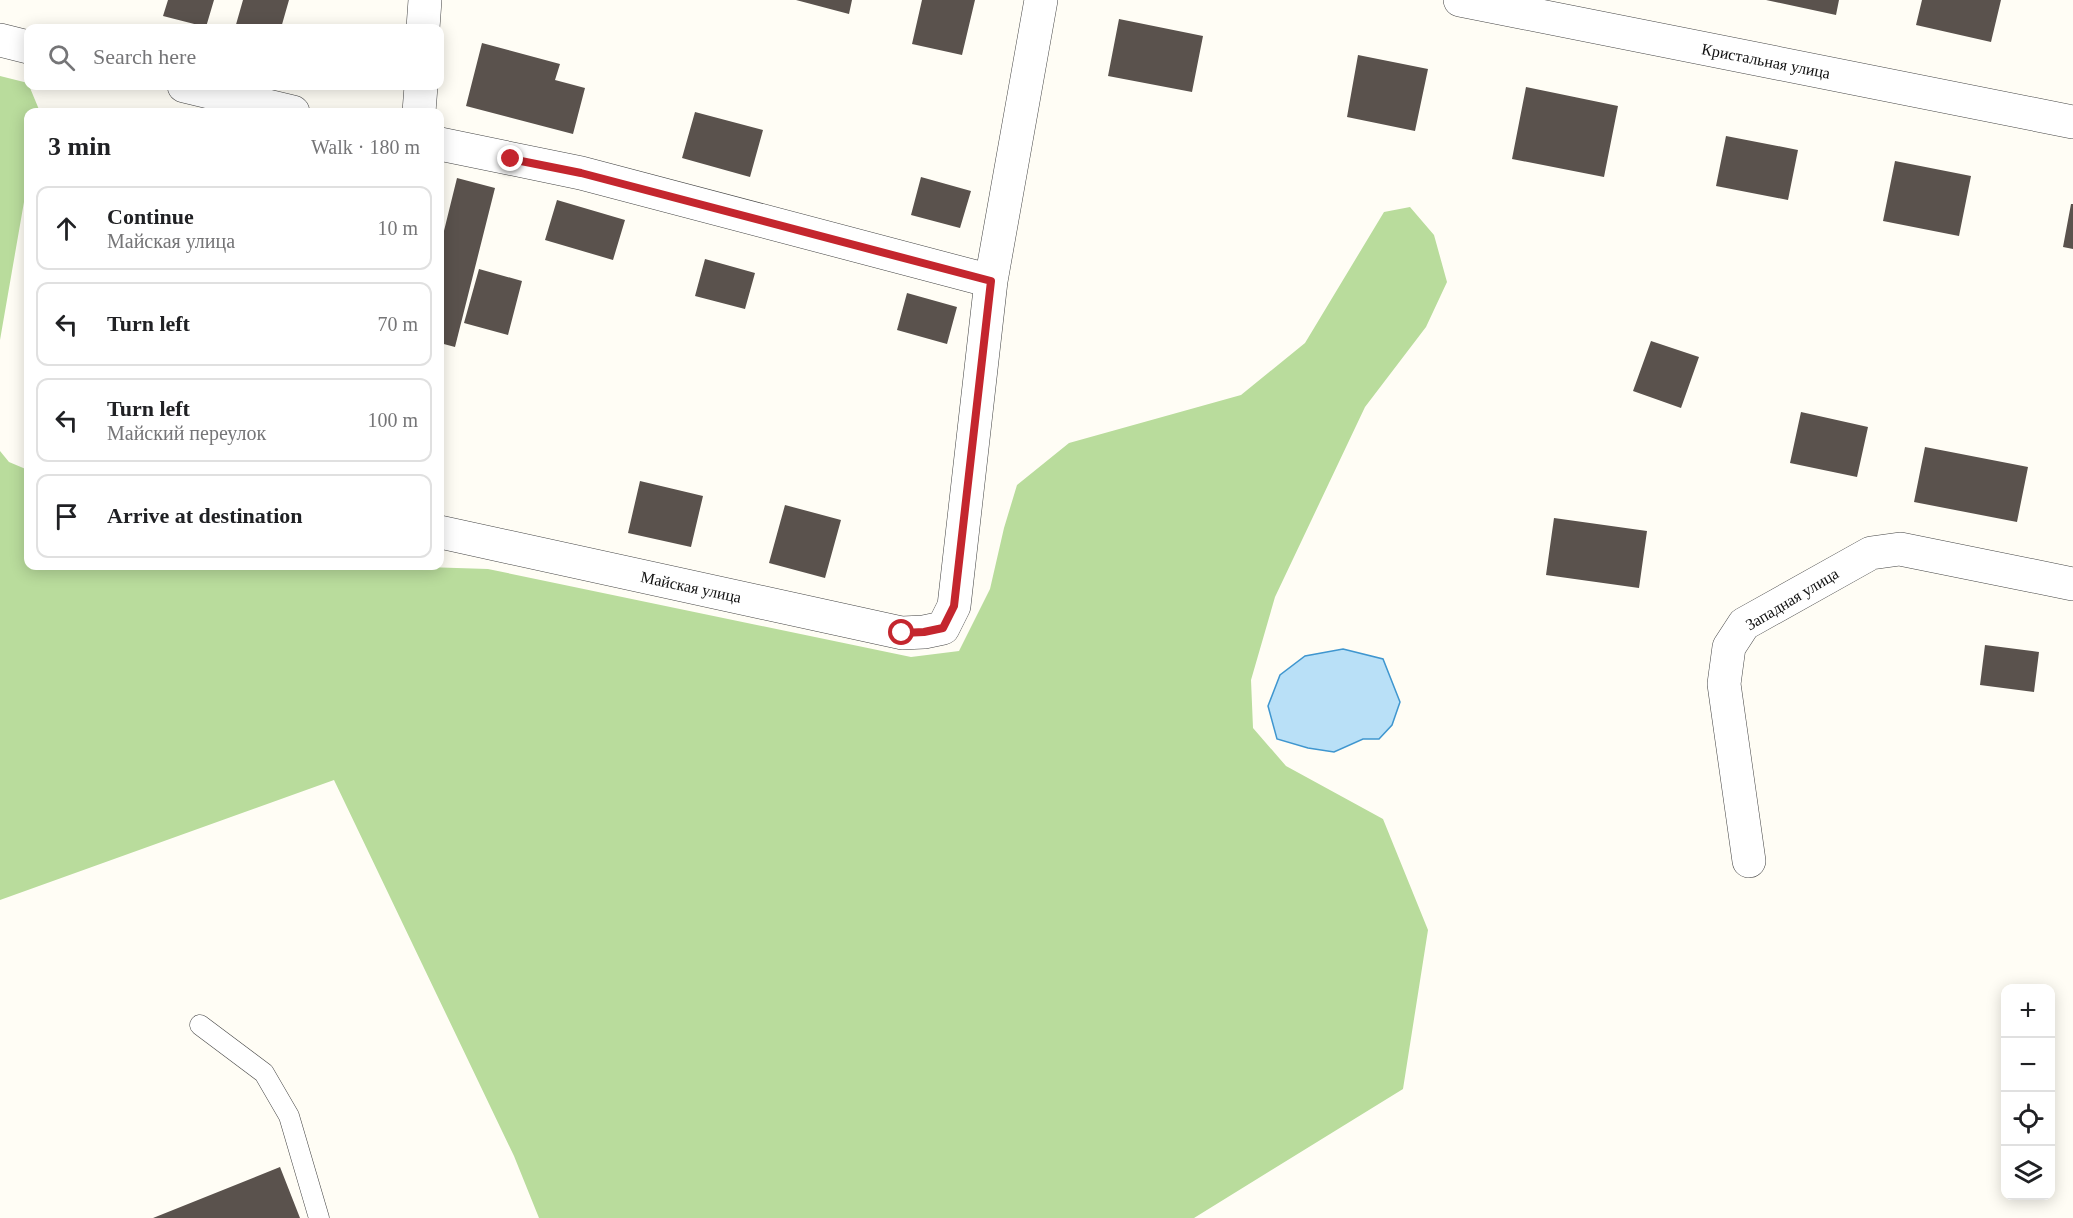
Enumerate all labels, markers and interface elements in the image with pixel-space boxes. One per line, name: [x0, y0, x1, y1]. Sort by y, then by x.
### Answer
search box: [24, 24, 444, 90]
street label: Кристальная улица: [1700, 40, 1832, 83]
icon: search: [45, 41, 78, 74]
text: Search here: [93, 44, 196, 69]
text: 3 min: [48, 132, 111, 161]
text: Walk · 180 m: [311, 136, 420, 158]
route end: [497, 145, 523, 171]
text: Continue: [107, 204, 194, 229]
icon: ahead: [50, 212, 83, 245]
text: 10 m: [377, 217, 418, 239]
text: Майская улица: [107, 230, 235, 252]
icon: left: [50, 308, 83, 341]
text: Turn left: [107, 311, 190, 336]
text: 70 m: [377, 313, 418, 335]
text: Turn left: [107, 396, 190, 421]
icon: left: [50, 404, 83, 437]
text: 100 m: [367, 409, 418, 431]
text: Майский переулок: [107, 422, 266, 444]
icon: arrive: [50, 500, 83, 533]
text: Arrive at destination: [107, 503, 303, 528]
street label: Западная улица: [1743, 565, 1842, 634]
street label: Майская улица: [639, 568, 743, 607]
route start: [888, 619, 914, 645]
map controls: [2001, 984, 2055, 1200]
button: +: [2001, 984, 2055, 1038]
button: −: [2001, 1038, 2055, 1092]
button: locate: [2001, 1092, 2055, 1146]
button: layers: [2001, 1146, 2055, 1200]

